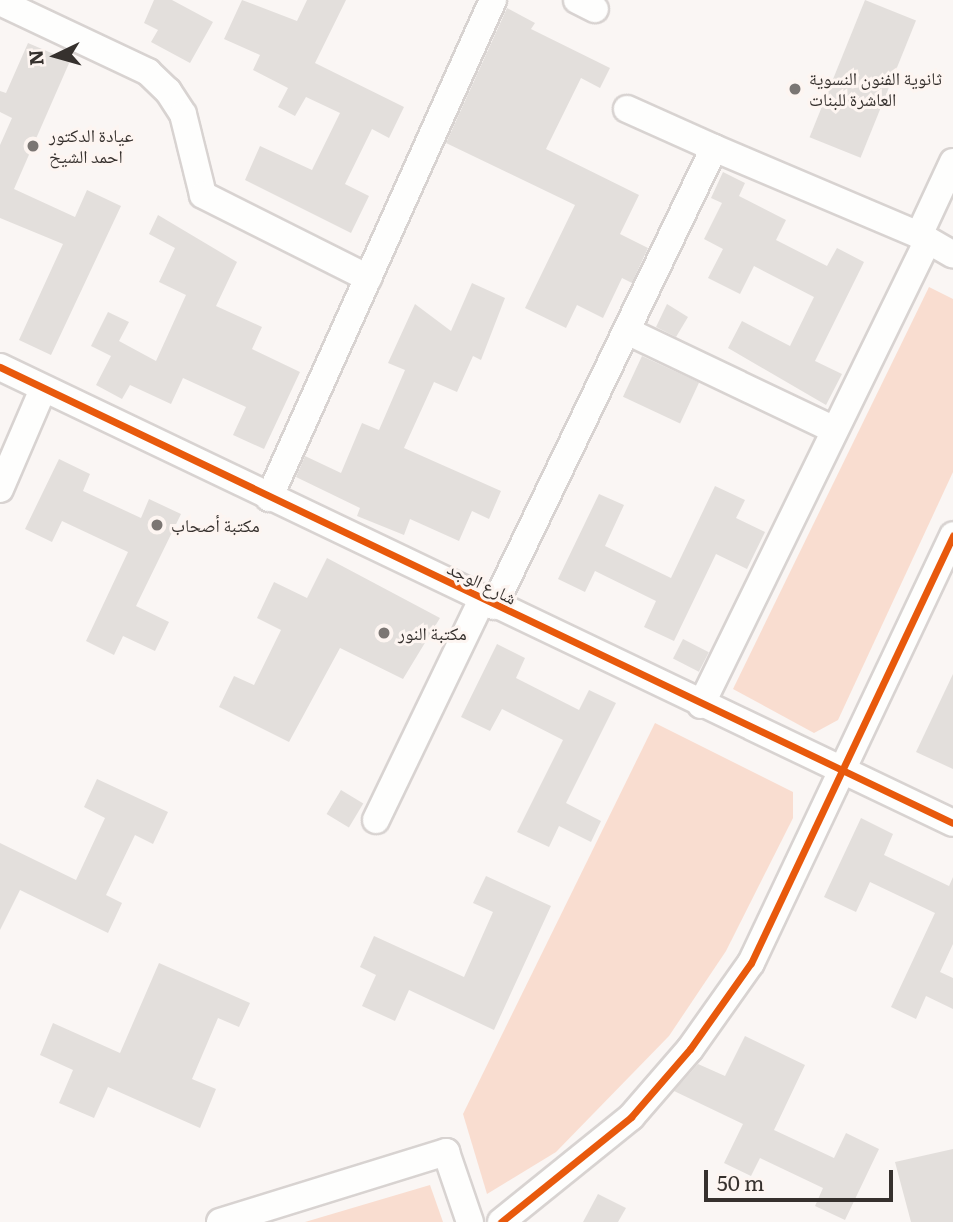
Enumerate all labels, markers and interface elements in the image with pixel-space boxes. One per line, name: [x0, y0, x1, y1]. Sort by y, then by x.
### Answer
north arrow: [21, 21, 91, 91]
text: N: [20, 49, 50, 67]
place label: ثانوية الفنون النسوية العاشرة للبنات: [809, 68, 942, 110]
marker: ثانوية الفنون النسوية العاشرة للبنات: [787, 81, 803, 97]
place label: عيادة الدكتور احمد الشيخ: [49, 125, 133, 168]
marker: عيادة الدكتور احمد الشيخ: [23, 136, 43, 156]
place label: مكتبة أصحاب: [171, 514, 260, 536]
marker: مكتبة أصحاب: [149, 517, 165, 533]
street label: شارع الوجد: [444, 557, 520, 609]
place label: مكتبة النور: [398, 622, 467, 644]
marker: مكتبة النور: [376, 625, 392, 641]
scale bar: [708, 1156, 897, 1200]
text: 50 m: [717, 1166, 764, 1197]

